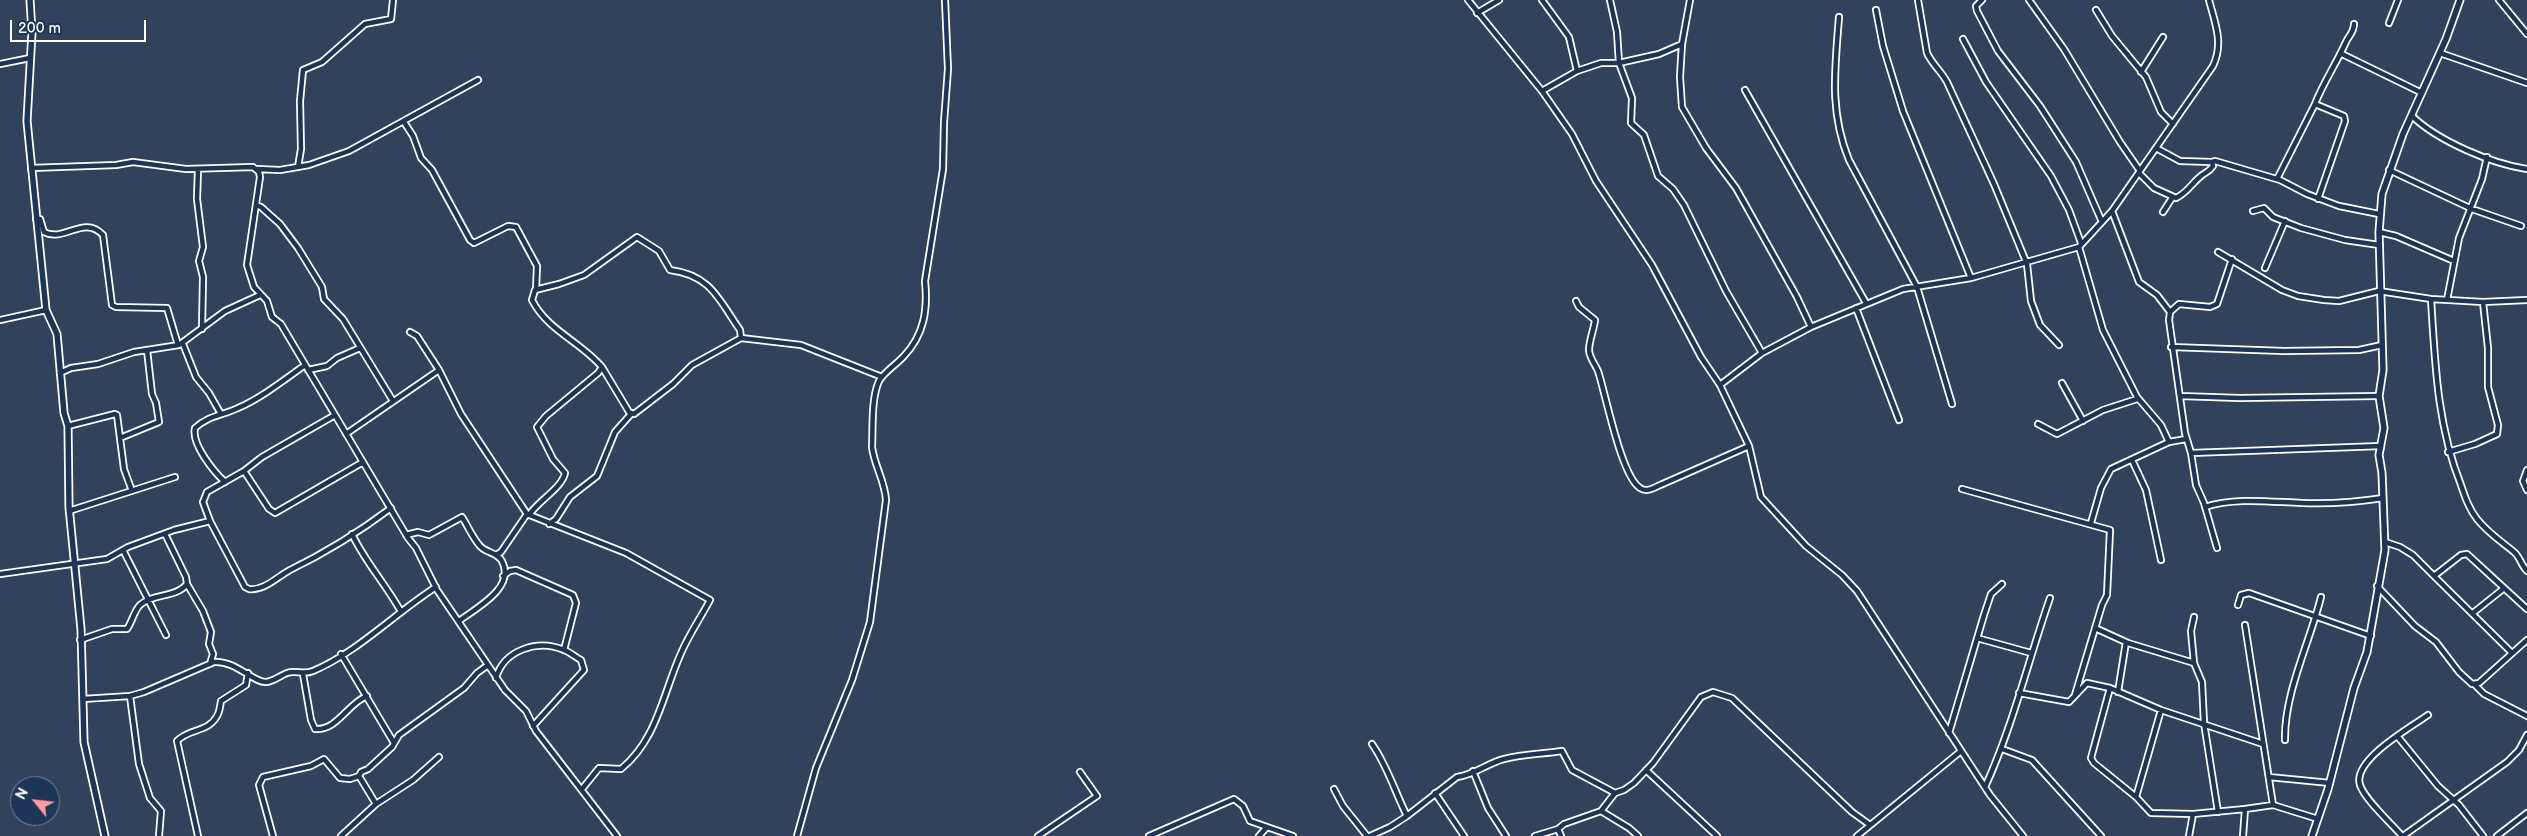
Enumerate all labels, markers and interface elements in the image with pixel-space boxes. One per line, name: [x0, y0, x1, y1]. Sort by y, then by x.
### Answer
scale bar: [12, 10, 149, 42]
text: 200 m: [18, 19, 61, 38]
north arrow: [10, 776, 60, 826]
text: N: [12, 785, 32, 803]

